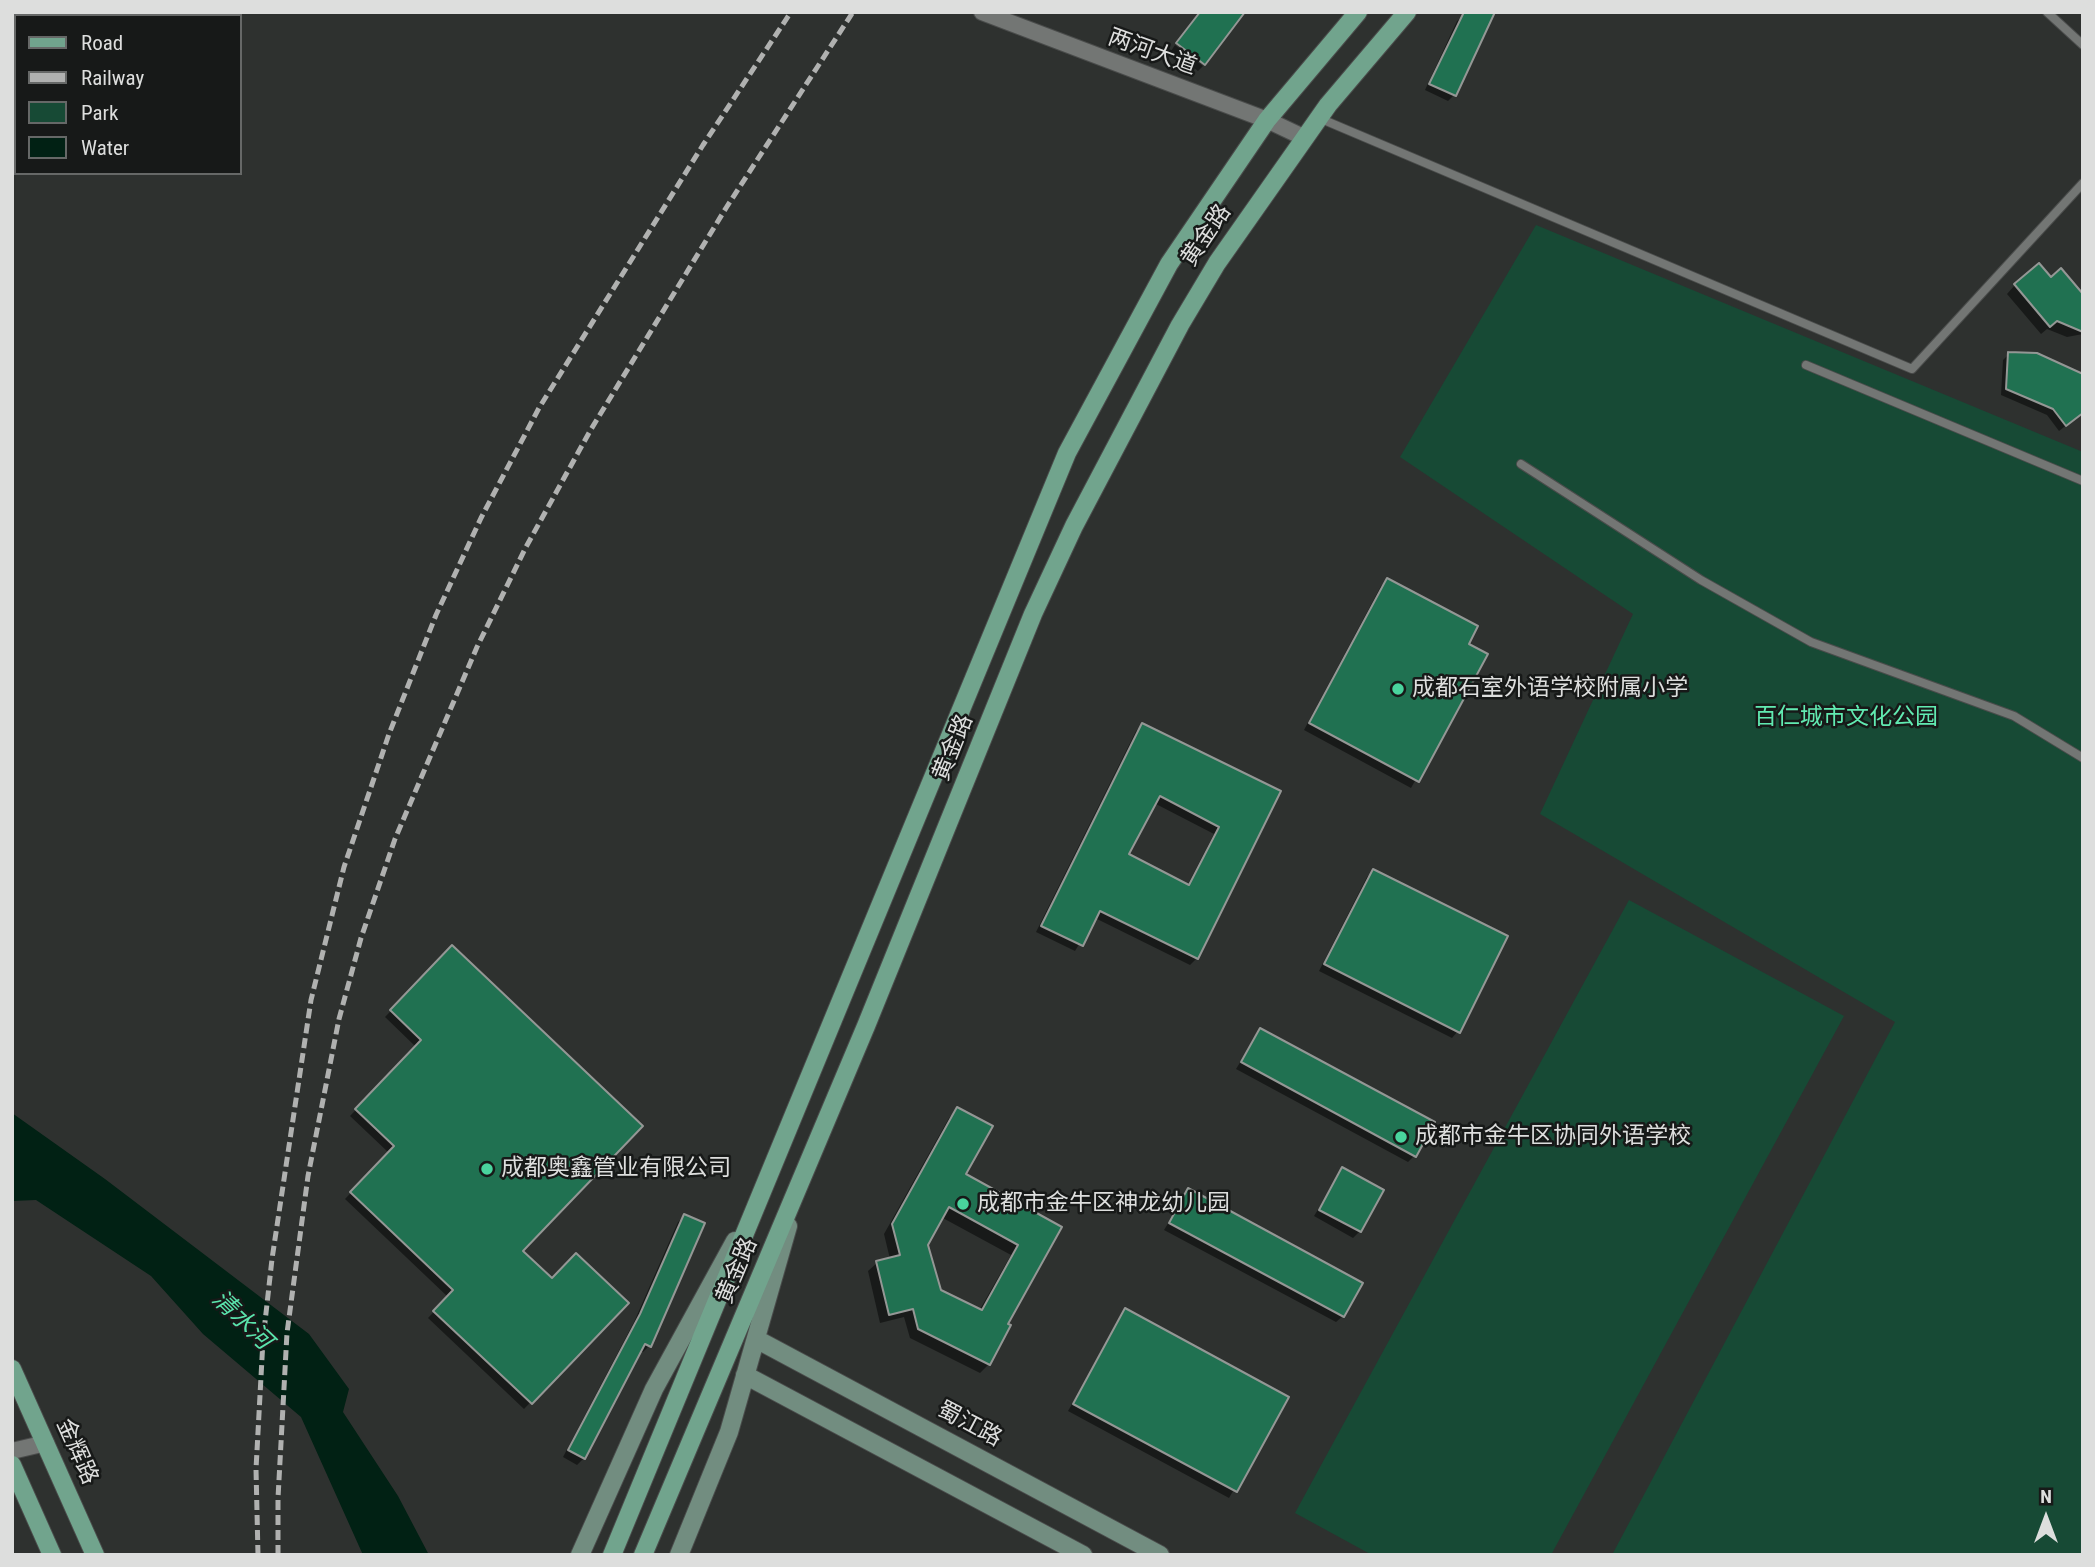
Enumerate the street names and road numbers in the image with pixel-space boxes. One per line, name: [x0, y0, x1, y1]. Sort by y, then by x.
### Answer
street label: 两河大道: [1104, 24, 1200, 82]
street label: 黄金路: [1176, 200, 1238, 272]
street label: 黄金路: [928, 711, 980, 785]
street label: 黄金路: [712, 1234, 764, 1308]
street label: 蜀江路: [932, 1397, 1006, 1453]
street label: 金辉路: [49, 1415, 103, 1489]

